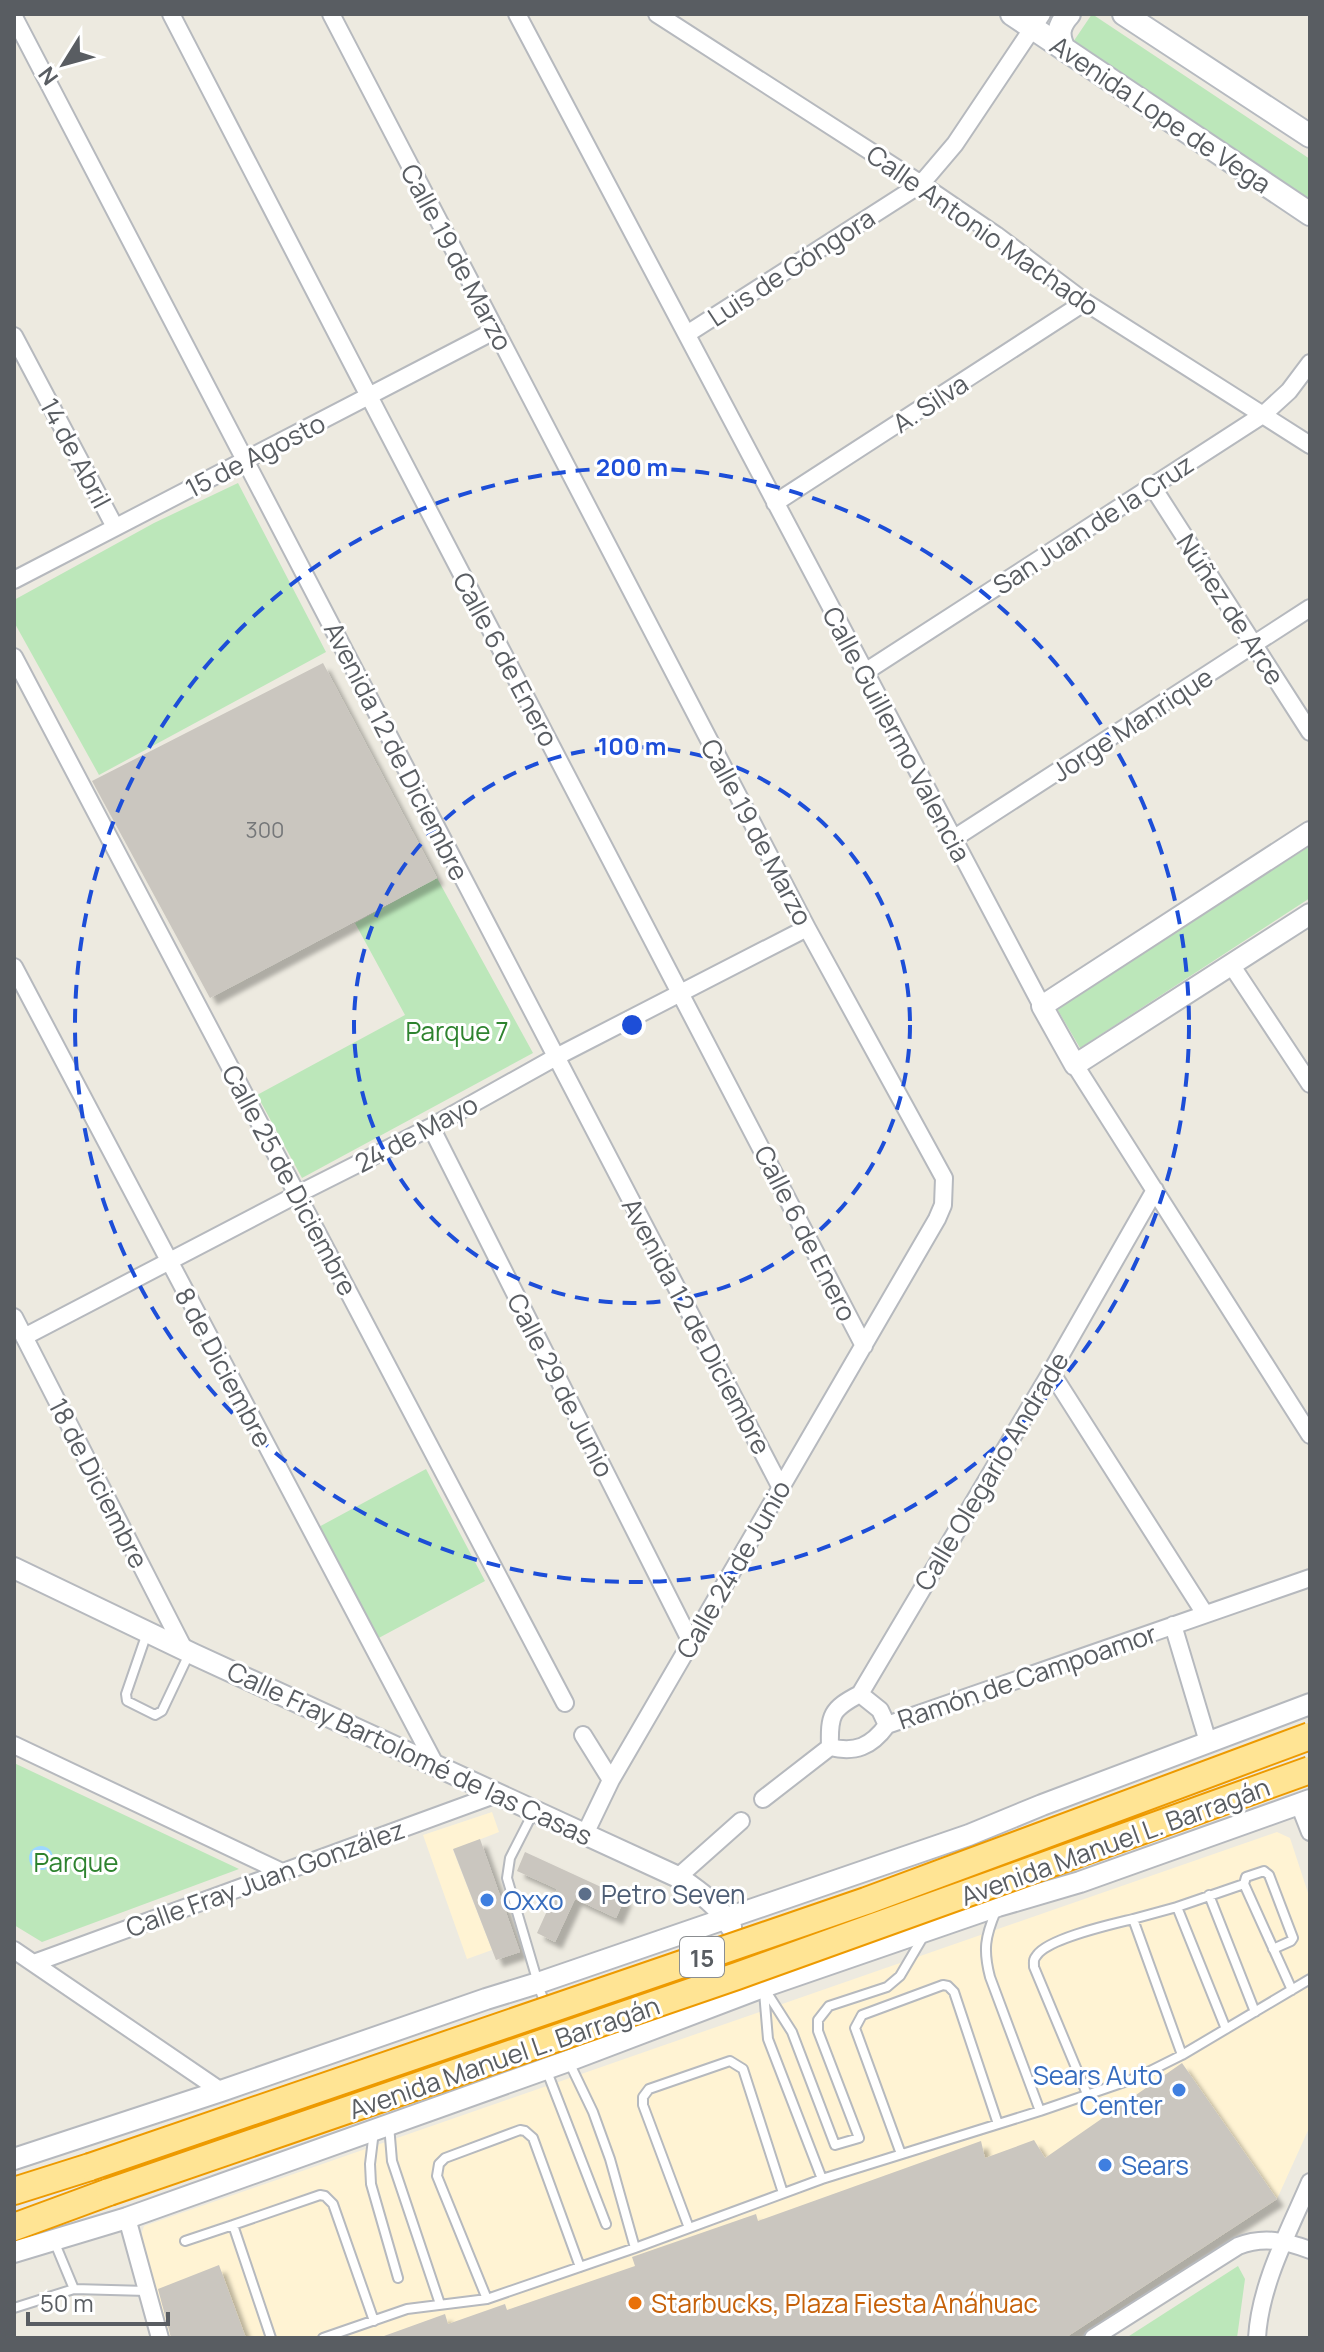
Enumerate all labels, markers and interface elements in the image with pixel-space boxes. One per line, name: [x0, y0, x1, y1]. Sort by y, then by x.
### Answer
north arrow: [24, 24, 104, 104]
street label: Avenida Lope de Vega: [1044, 27, 1278, 201]
text: N: [31, 61, 65, 91]
street label: Calle Antonio Machado: [860, 136, 1106, 324]
street label: Calle 19 de Marzo: [393, 157, 521, 357]
street label: Luis de Góngora: [700, 199, 882, 335]
street label: A. Silva: [885, 365, 975, 441]
street label: 14 de Abril: [32, 392, 120, 514]
street label: 15 de Agosto: [179, 404, 331, 506]
street label: San Juan de la Cruz: [986, 446, 1200, 602]
text: 200 m: [596, 450, 668, 483]
street label: Núñez de Arce: [1169, 526, 1293, 692]
street label: Calle 6 de Enero: [445, 566, 567, 752]
street label: Calle Guillermo Valencia: [814, 600, 980, 868]
street label: Avenida 12 de Diciembre: [316, 616, 478, 886]
street label: Jorge Manrique: [1044, 658, 1220, 790]
text: 100 m: [598, 729, 666, 762]
street label: Calle 19 de Marzo: [693, 732, 821, 932]
house number: 300: [245, 815, 285, 845]
centre of rings: [618, 1011, 646, 1039]
park label: Parque 7: [405, 1013, 509, 1049]
street label: Calle 25 de Diciembre: [214, 1058, 366, 1302]
street label: 24 de Mayo: [348, 1085, 484, 1181]
street label: Calle 6 de Enero: [746, 1139, 866, 1327]
street label: Avenida 12 de Diciembre: [614, 1191, 780, 1461]
street label: 8 de Diciembre: [167, 1281, 281, 1453]
street label: Calle 29 de Junio: [499, 1287, 623, 1483]
street label: Calle Olegario Andrade: [905, 1345, 1077, 1597]
street label: 18 de Diciembre: [41, 1392, 157, 1574]
street label: Calle 24 de Junio: [667, 1473, 799, 1665]
street label: Ramón de Campoamor: [893, 1615, 1161, 1737]
street label: Calle Fray Bartolomé de las Casas: [222, 1652, 598, 1854]
street label: Avenida Manuel L. Barragán: [955, 1768, 1275, 1914]
street label: Calle Fray Juan González: [121, 1811, 409, 1945]
park label: Parque: [34, 1844, 118, 1880]
place label: Petro Seven: [601, 1876, 746, 1912]
place label: Oxxo: [503, 1882, 564, 1918]
marker: Petro Seven: [576, 1885, 594, 1903]
marker: Oxxo: [478, 1891, 496, 1909]
road number: 15: [680, 1937, 724, 1977]
street label: Avenida Manuel L. Barragán: [344, 1987, 664, 2127]
place label: Sears Auto Center: [1033, 2057, 1163, 2123]
marker: Sears Auto Center: [1170, 2081, 1188, 2099]
place label: Sears: [1121, 2147, 1189, 2183]
marker: Sears: [1096, 2156, 1114, 2174]
scale bar: [28, 2276, 168, 2326]
place label: Starbucks, Plaza Fiesta Anáhuac: [651, 2285, 1038, 2321]
text: 50 m: [40, 2286, 94, 2319]
marker: Starbucks, Plaza Fiesta Anáhuac: [626, 2294, 644, 2312]

